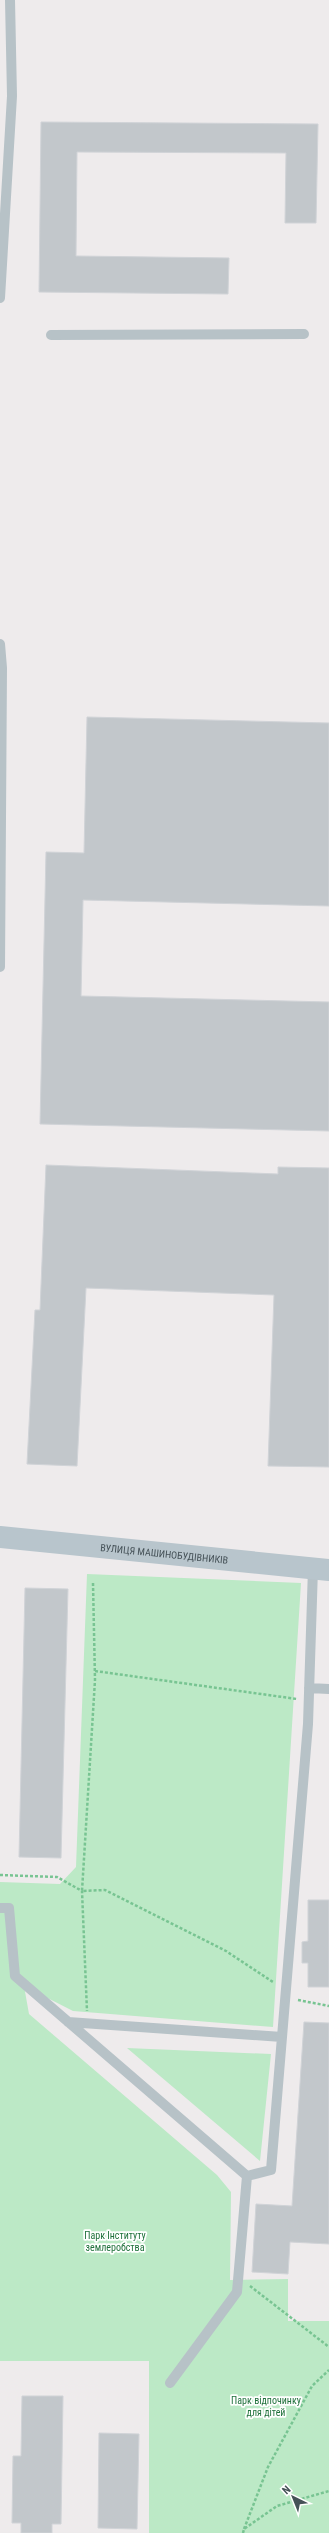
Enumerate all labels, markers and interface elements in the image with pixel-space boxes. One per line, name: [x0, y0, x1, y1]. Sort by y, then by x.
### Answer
street label: ВУЛИЦЯ МАШИНОБУДІВНИКІВ: [100, 1542, 229, 1566]
park label: Парк Інституту землеробства: [84, 2230, 146, 2253]
park label: Парк відпочинку для дітей: [231, 2395, 301, 2418]
north arrow: [273, 2477, 313, 2517]
text: N: [280, 2483, 294, 2497]

